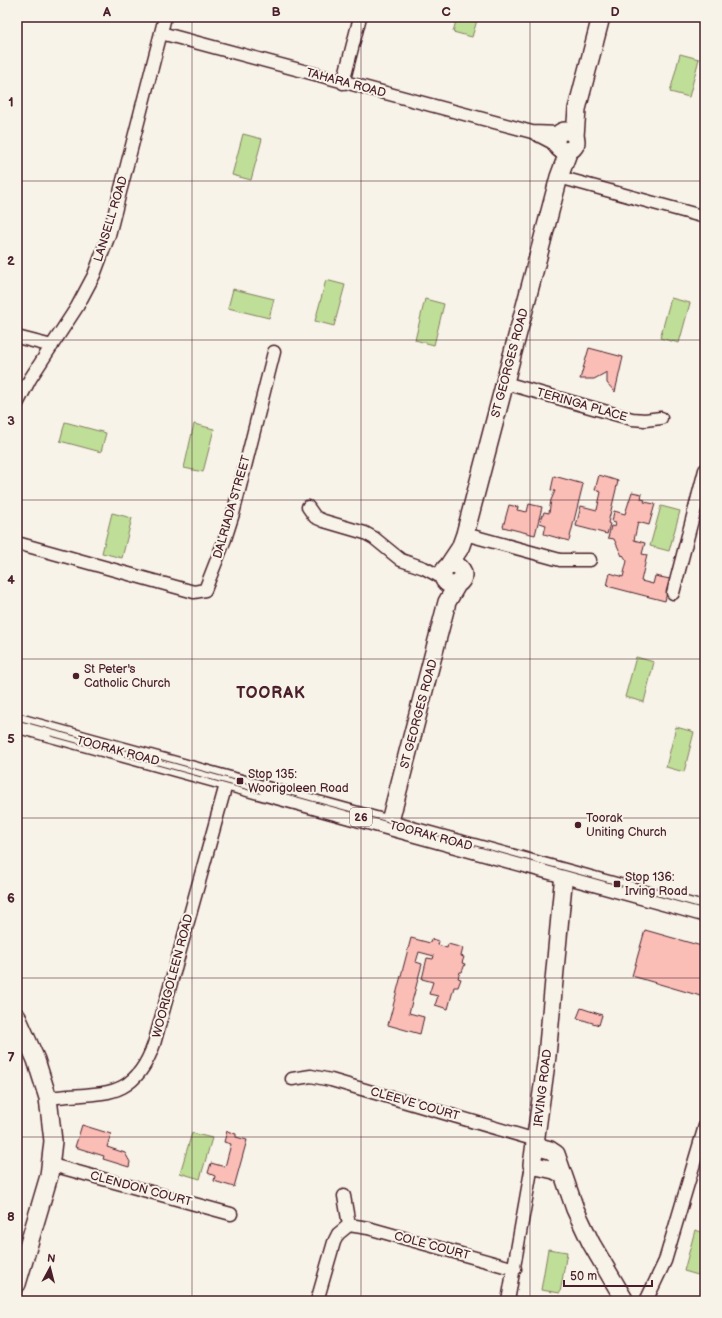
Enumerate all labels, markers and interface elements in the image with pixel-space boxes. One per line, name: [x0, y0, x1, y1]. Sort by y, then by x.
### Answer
text: A: [102, 4, 111, 20]
text: B: [271, 4, 281, 20]
text: C: [441, 4, 451, 20]
text: D: [610, 4, 620, 20]
street label: TAHARA ROAD: [304, 65, 388, 101]
text: 1: [8, 94, 14, 110]
street label: LANSELL ROAD: [91, 174, 131, 264]
text: 2: [7, 253, 15, 269]
street label: ST GEORGES ROAD: [488, 306, 532, 419]
street label: TERINGA PLACE: [535, 385, 629, 425]
text: 3: [7, 413, 15, 429]
street label: DALRIADA STREET: [210, 453, 254, 560]
text: 4: [7, 572, 15, 588]
street label: ST GEORGES ROAD: [397, 657, 441, 770]
place label: St Peter's Catholic Church: [84, 662, 171, 691]
marker: St Peter's Catholic Church: [71, 671, 81, 681]
district label: TOORAK: [236, 684, 306, 703]
text: 5: [7, 731, 15, 747]
street label: TOORAK ROAD: [75, 733, 161, 769]
place label: Stop 135: Woorigoleen Road: [248, 767, 349, 796]
marker: Stop 135: Woorigoleen Road: [235, 776, 245, 786]
road number: 26: [350, 808, 372, 826]
place label: Toorak Uniting Church: [586, 811, 667, 840]
street label: TOORAK ROAD: [388, 818, 474, 854]
marker: Toorak Uniting Church: [573, 820, 583, 830]
place label: Stop 136: Irving Road: [625, 870, 688, 899]
marker: Stop 136: Irving Road: [612, 879, 622, 889]
text: 6: [7, 890, 15, 906]
street label: WOORIGOLEEN ROAD: [149, 912, 197, 1039]
street label: IRVING ROAD: [531, 1048, 555, 1128]
text: 7: [7, 1050, 15, 1066]
street label: CLEEVE COURT: [369, 1084, 462, 1124]
street label: CLENDON COURT: [89, 1168, 194, 1210]
text: 8: [7, 1209, 15, 1225]
street label: COLE COURT: [392, 1229, 472, 1264]
north arrow: [30, 1248, 70, 1288]
text: N: [46, 1252, 56, 1266]
scale bar: [564, 1262, 652, 1288]
text: 50 m: [570, 1269, 597, 1284]

